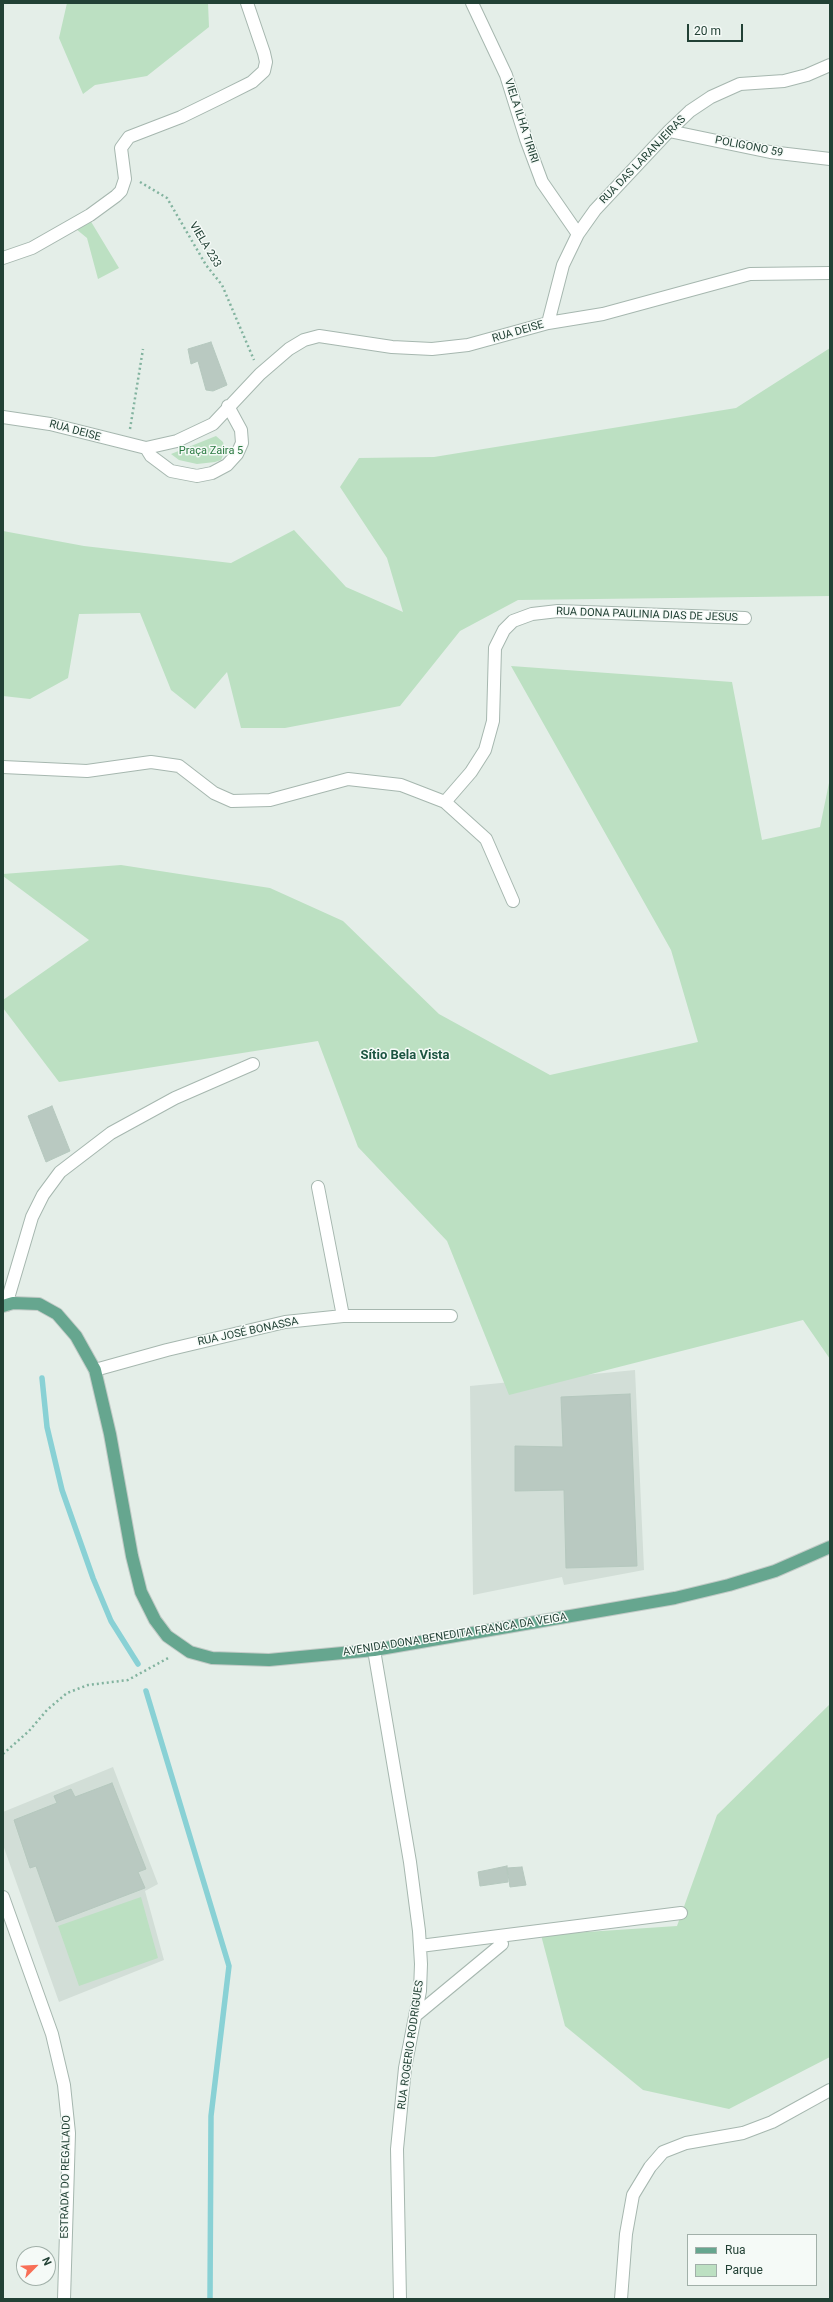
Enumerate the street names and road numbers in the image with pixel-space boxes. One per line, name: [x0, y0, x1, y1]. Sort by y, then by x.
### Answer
street label: VIELA ILHA TIRIRI: [501, 77, 541, 165]
street label: RUA DAS LARANJEIRAS: [597, 113, 689, 207]
street label: POLIGONO 59: [714, 134, 784, 160]
street label: VIELA 233: [186, 220, 224, 270]
street label: RUA DEISE: [491, 318, 545, 346]
street label: RUA DEISE: [48, 418, 102, 444]
street label: RUA DONA PAULINIA DIAS DE JESUS: [556, 605, 738, 625]
street label: RUA JOSÉ BONASSA: [196, 1315, 300, 1349]
street label: AVENIDA DONA BENEDITA FRANCA DA VEIGA: [342, 1611, 568, 1659]
street label: RUA ROGERIO RODRIGUES: [395, 1979, 427, 2111]
street label: ESTRADA DO REGALADO: [58, 2115, 74, 2239]

